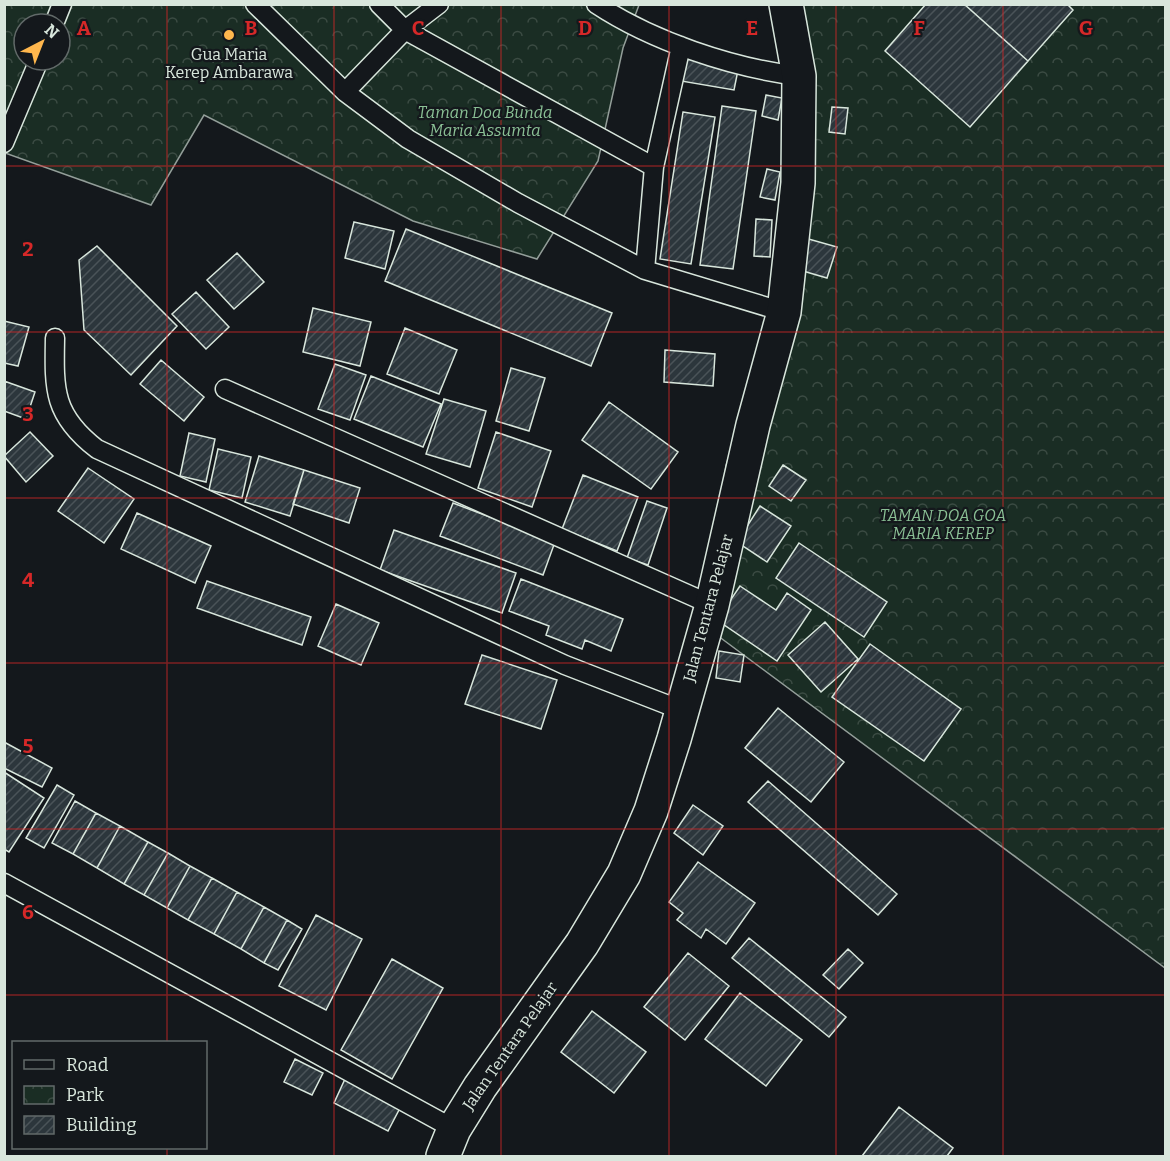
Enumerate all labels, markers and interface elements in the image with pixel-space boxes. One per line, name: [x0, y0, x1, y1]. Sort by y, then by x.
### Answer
north arrow: [12, 12, 72, 72]
text: A: [77, 16, 92, 40]
text: B: [245, 16, 258, 40]
text: C: [412, 16, 424, 40]
text: D: [578, 16, 592, 40]
text: E: [746, 16, 758, 40]
text: F: [913, 16, 925, 40]
text: G: [1079, 16, 1093, 40]
text: N: [41, 20, 63, 42]
marker: Gua Maria Kerep Ambarawa: [222, 28, 236, 42]
place label: Gua Maria Kerep Ambarawa: [165, 45, 293, 82]
park label: Taman Doa Bunda Maria Assumta: [418, 103, 552, 140]
text: 2: [22, 237, 34, 261]
text: 3: [22, 402, 34, 426]
park label: TAMAN DOA GOA MARIA KEREP: [880, 506, 1007, 543]
street label: Jalan Tentara Pelajar: [679, 532, 737, 685]
text: 4: [22, 568, 34, 592]
text: 5: [23, 734, 34, 758]
text: 6: [22, 900, 34, 924]
street label: Jalan Tentara Pelajar: [458, 978, 561, 1114]
legend: [12, 1041, 207, 1149]
text: Road: [66, 1054, 109, 1076]
text: Park: [66, 1084, 105, 1106]
text: Building: [66, 1114, 137, 1136]

